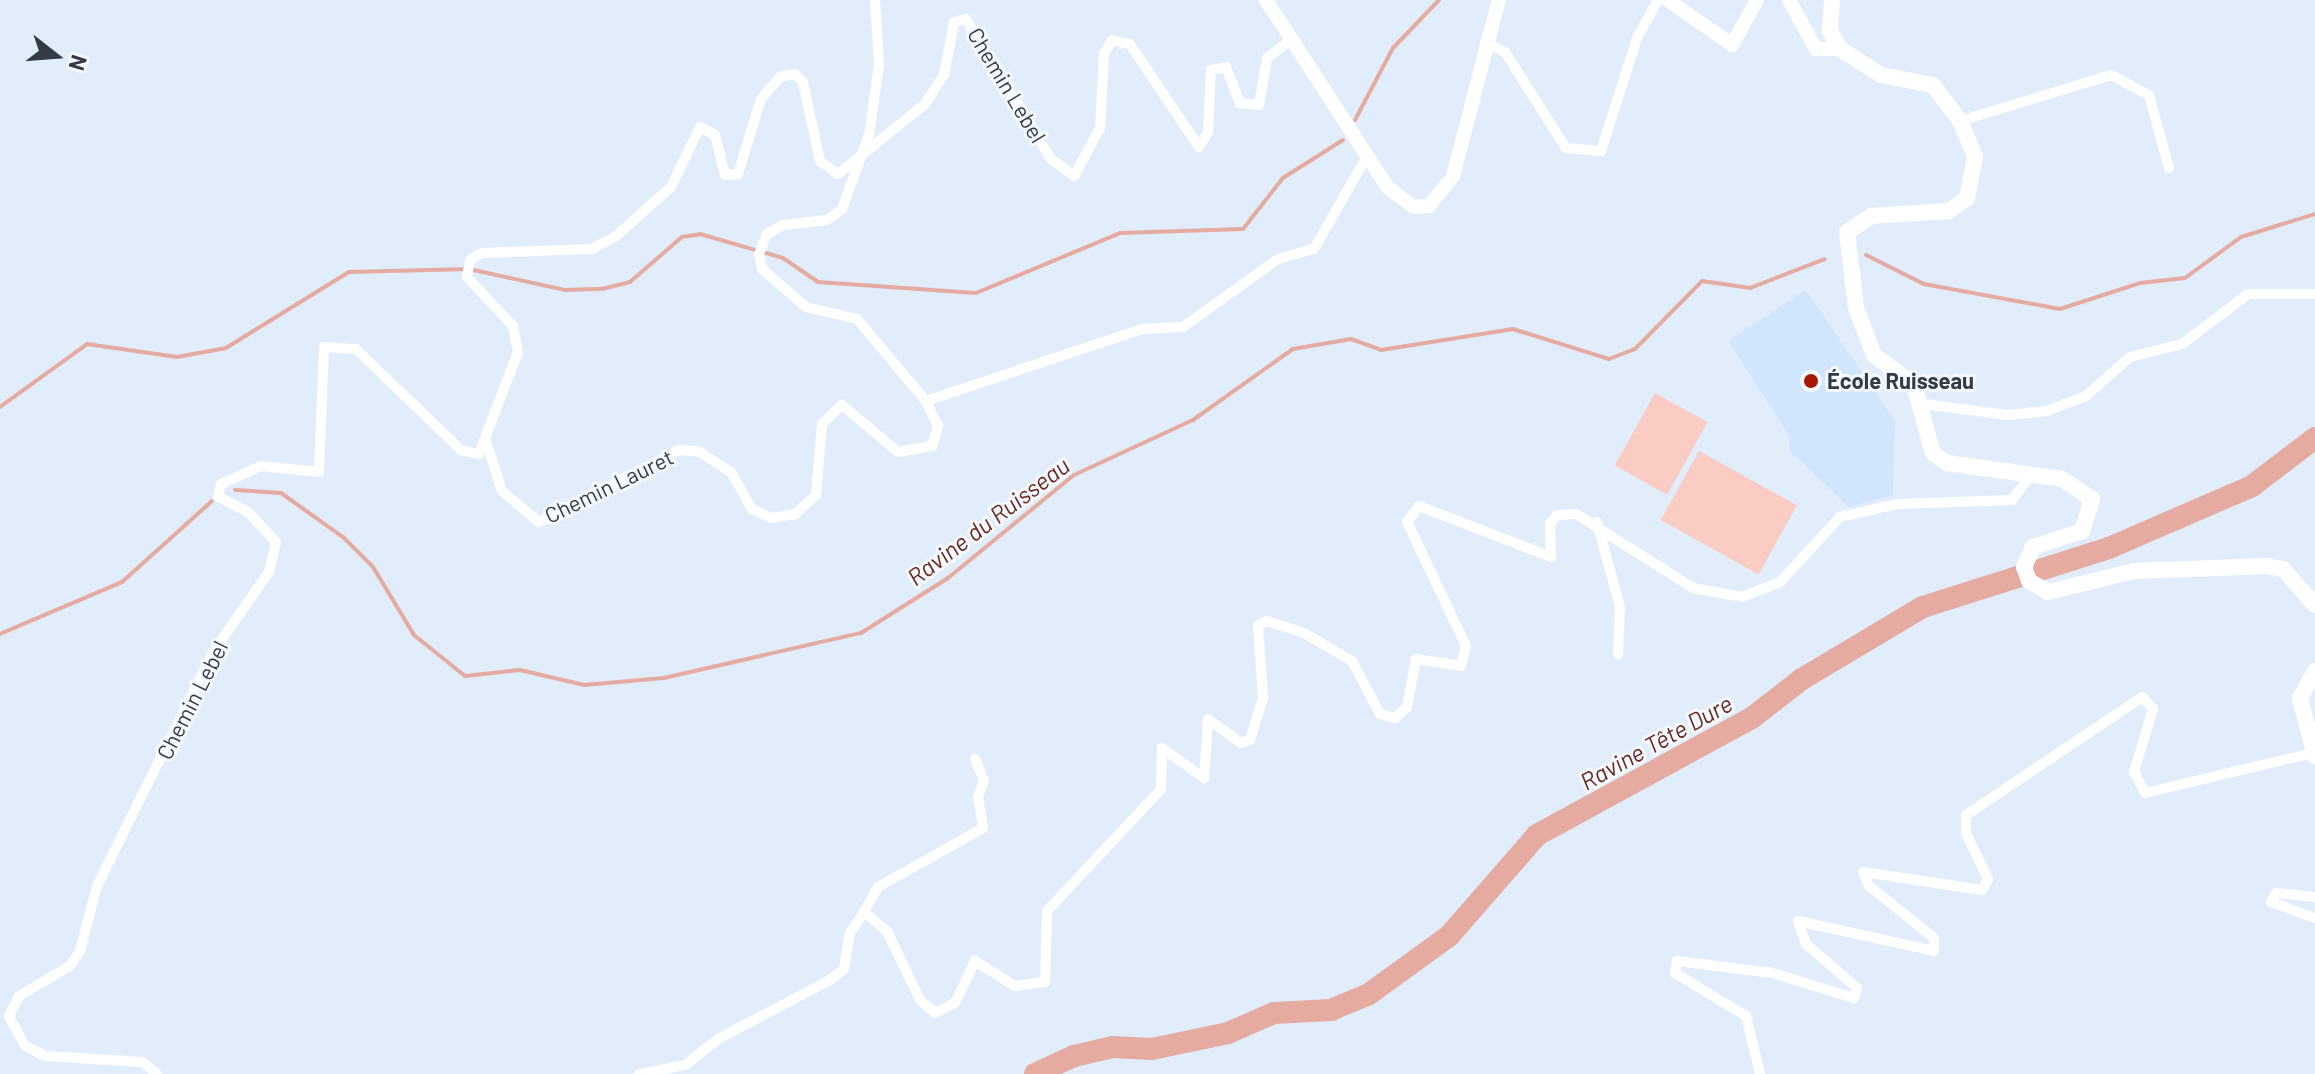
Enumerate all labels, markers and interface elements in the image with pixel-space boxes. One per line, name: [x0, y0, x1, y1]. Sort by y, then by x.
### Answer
north arrow: [16, 16, 96, 96]
street label: Chemin Lebel: [962, 23, 1052, 147]
text: N: [64, 52, 94, 74]
place label: École Ruisseau: [1827, 368, 1974, 394]
marker: École Ruisseau: [1802, 372, 1820, 390]
street label: Chemin Lauret: [540, 443, 678, 529]
water label: Ravine du Ruisseau: [901, 451, 1075, 591]
street label: Chemin Lebel: [151, 636, 233, 764]
water label: Ravine Tête Dure: [1575, 688, 1737, 796]

